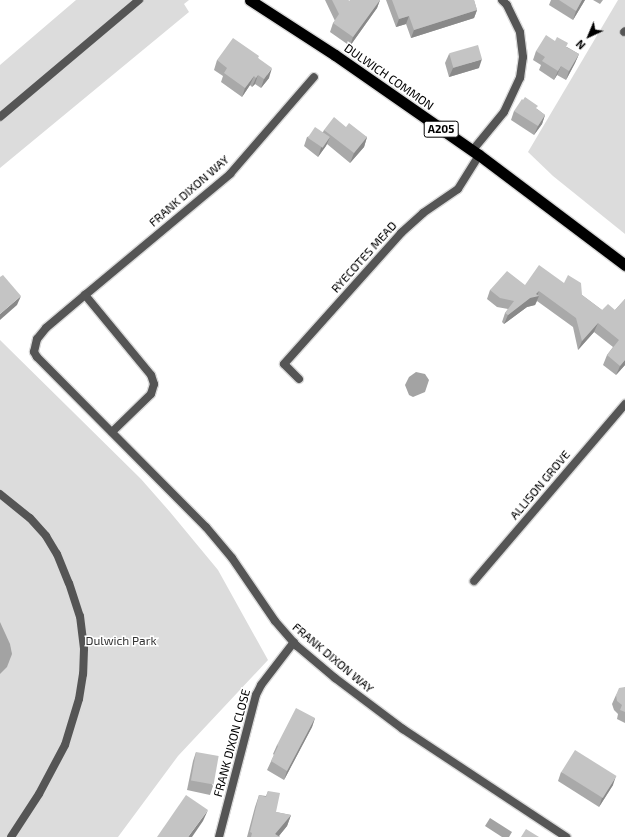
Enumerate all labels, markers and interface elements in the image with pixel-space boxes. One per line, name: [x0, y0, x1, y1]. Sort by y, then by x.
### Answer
north arrow: [569, 16, 609, 56]
text: N: [573, 38, 588, 52]
street label: DULWICH COMMON: [342, 41, 436, 113]
road number: A205: [423, 120, 459, 138]
street label: FRANK DIXON WAY: [146, 152, 232, 230]
street label: RYECOTES MEAD: [328, 218, 400, 296]
street label: ALLISON GROVE: [507, 448, 573, 522]
street label: FRANK DIXON WAY: [289, 620, 377, 696]
park label: Dulwich Park: [85, 634, 157, 648]
street label: FRANK DIXON CLOSE: [211, 687, 253, 799]

